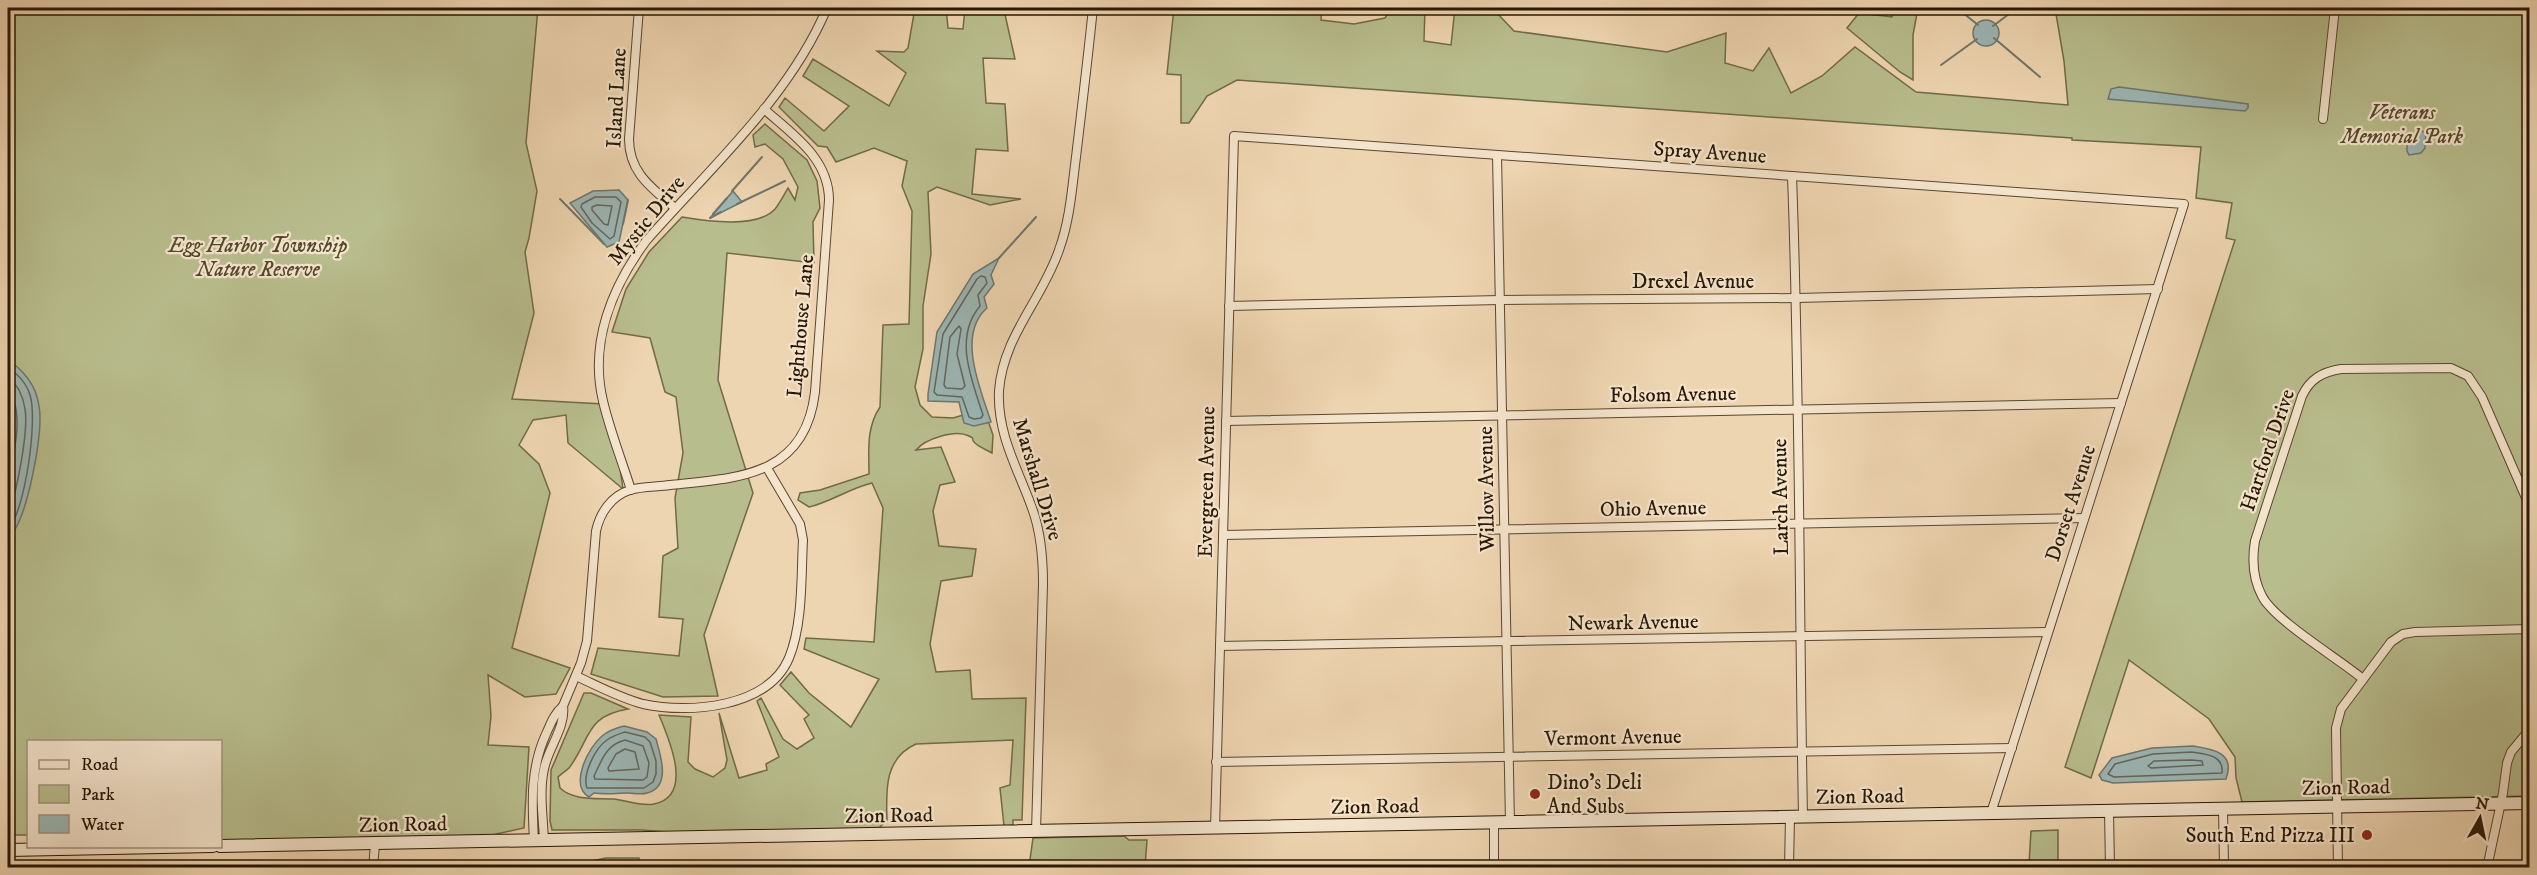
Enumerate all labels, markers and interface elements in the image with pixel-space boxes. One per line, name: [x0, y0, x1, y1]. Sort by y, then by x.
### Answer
street label: Island Lane: [601, 47, 633, 149]
park label: Veterans Memorial Park: [2339, 100, 2463, 150]
street label: Spray Avenue: [1653, 136, 1768, 170]
street label: Mystic Drive: [603, 170, 691, 271]
park label: Egg Harbor Township Nature Reserve: [168, 233, 347, 283]
street label: Lighthouse Lane: [782, 253, 820, 399]
street label: Drexel Avenue: [1632, 269, 1755, 295]
street label: Folsom Avenue: [1609, 381, 1737, 409]
street label: Hartford Drive: [2235, 386, 2301, 515]
street label: Evergreen Avenue: [1193, 406, 1221, 558]
street label: Marshall Drive: [1006, 415, 1068, 544]
street label: Willow Avenue: [1473, 426, 1501, 553]
street label: Larch Avenue: [1767, 438, 1795, 556]
street label: Dorset Avenue: [2040, 441, 2102, 565]
street label: Ohio Avenue: [1600, 495, 1707, 523]
street label: Newark Avenue: [1567, 609, 1699, 637]
street label: Vermont Avenue: [1543, 724, 1682, 752]
legend: [27, 740, 222, 848]
text: Road: [81, 754, 118, 776]
place label: Dino's Deli And Subs: [1547, 770, 1642, 820]
street label: Zion Road: [2302, 774, 2391, 802]
street label: Zion Road: [1816, 783, 1905, 811]
text: Park: [81, 784, 115, 806]
marker: Dino's Deli And Subs: [1528, 787, 1542, 801]
north arrow: [2450, 788, 2510, 848]
street label: Zion Road: [1331, 793, 1420, 821]
text: N: [2474, 793, 2490, 815]
street label: Zion Road: [845, 802, 934, 830]
street label: Zion Road: [359, 811, 448, 839]
text: Water: [80, 814, 124, 836]
place label: South End Pizza III: [2185, 823, 2355, 849]
marker: South End Pizza III: [2360, 828, 2374, 842]

